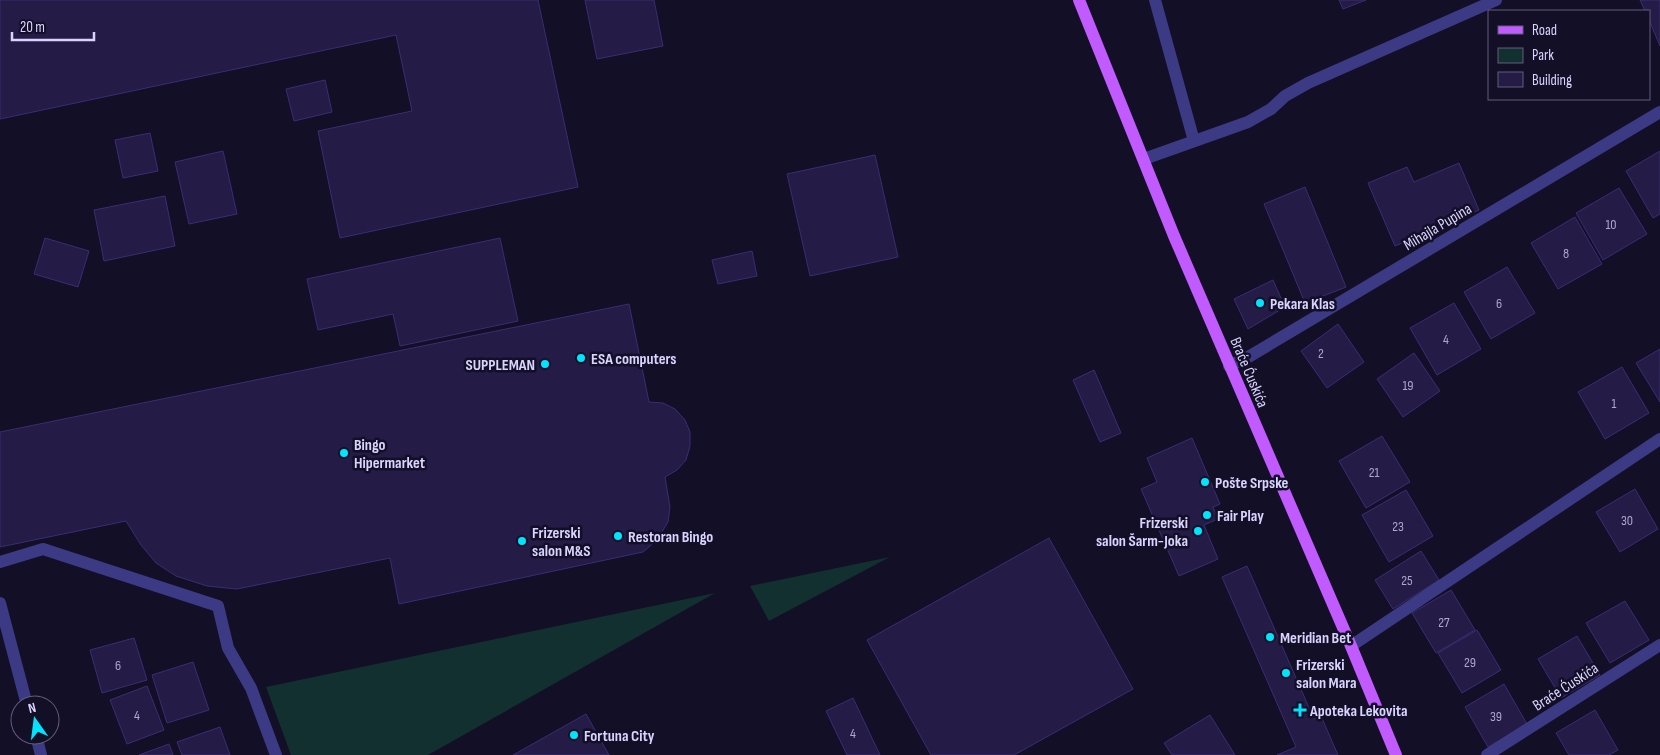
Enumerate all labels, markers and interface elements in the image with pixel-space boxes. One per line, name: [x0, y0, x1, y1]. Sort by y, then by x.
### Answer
scale bar: [12, 10, 95, 42]
legend: [1488, 10, 1650, 100]
text: 20 m: [20, 18, 45, 37]
text: Road: [1532, 21, 1557, 40]
text: Park: [1532, 46, 1554, 65]
text: Building: [1532, 71, 1572, 90]
street label: Mihajla Pupina: [1400, 200, 1475, 255]
house number: 10: [1605, 216, 1617, 233]
house number: 8: [1563, 245, 1569, 262]
place label: Pekara Klas: [1270, 295, 1335, 314]
house number: 6: [1496, 295, 1502, 312]
marker: Pekara Klas: [1254, 297, 1266, 309]
house number: 4: [1443, 331, 1449, 348]
street label: Braće Ćuskića: [1225, 335, 1272, 411]
house number: 2: [1318, 345, 1324, 362]
place label: ESA computers: [591, 350, 676, 369]
marker: ESA computers: [575, 352, 587, 364]
place label: SUPPLEMAN: [465, 356, 535, 375]
marker: SUPPLEMAN: [539, 358, 551, 370]
house number: 19: [1402, 377, 1414, 394]
house number: 1: [1612, 395, 1617, 412]
place label: Bingo Hipermarket: [354, 436, 425, 473]
marker: Bingo Hipermarket: [338, 447, 350, 459]
house number: 21: [1369, 464, 1379, 481]
place label: Pošte Srpske: [1215, 474, 1289, 493]
marker: Pošte Srpske: [1199, 476, 1211, 488]
place label: Fair Play: [1217, 507, 1264, 526]
marker: Fair Play: [1201, 509, 1213, 521]
house number: 30: [1621, 512, 1633, 529]
place label: Frizerski salon Šarm-Joka: [1096, 514, 1188, 551]
house number: 23: [1392, 518, 1404, 535]
place label: Frizerski salon M&S: [532, 524, 590, 561]
marker: Frizerski salon Šarm-Joka: [1192, 525, 1204, 537]
place label: Restoran Bingo: [628, 528, 713, 547]
marker: Restoran Bingo: [612, 530, 624, 542]
marker: Frizerski salon M&S: [516, 535, 528, 547]
house number: 25: [1401, 572, 1413, 589]
house number: 27: [1438, 614, 1450, 631]
place label: Meridian Bet: [1280, 629, 1351, 648]
marker: Meridian Bet: [1264, 631, 1276, 643]
house number: 29: [1464, 654, 1476, 671]
place label: Frizerski salon Mara: [1296, 656, 1356, 693]
house number: 6: [115, 657, 121, 674]
street label: Braće Ćuskića: [1529, 659, 1602, 716]
marker: Frizerski salon Mara: [1280, 667, 1292, 679]
north arrow: [10, 695, 60, 745]
text: N: [26, 699, 38, 717]
place label: Apoteka Lekovita: [1309, 702, 1408, 721]
marker: Apoteka Lekovita: [1294, 704, 1306, 716]
house number: 4: [134, 707, 140, 724]
house number: 39: [1490, 708, 1502, 725]
house number: 4: [850, 725, 856, 742]
place label: Fortuna City: [584, 727, 655, 746]
marker: Fortuna City: [568, 729, 580, 741]

